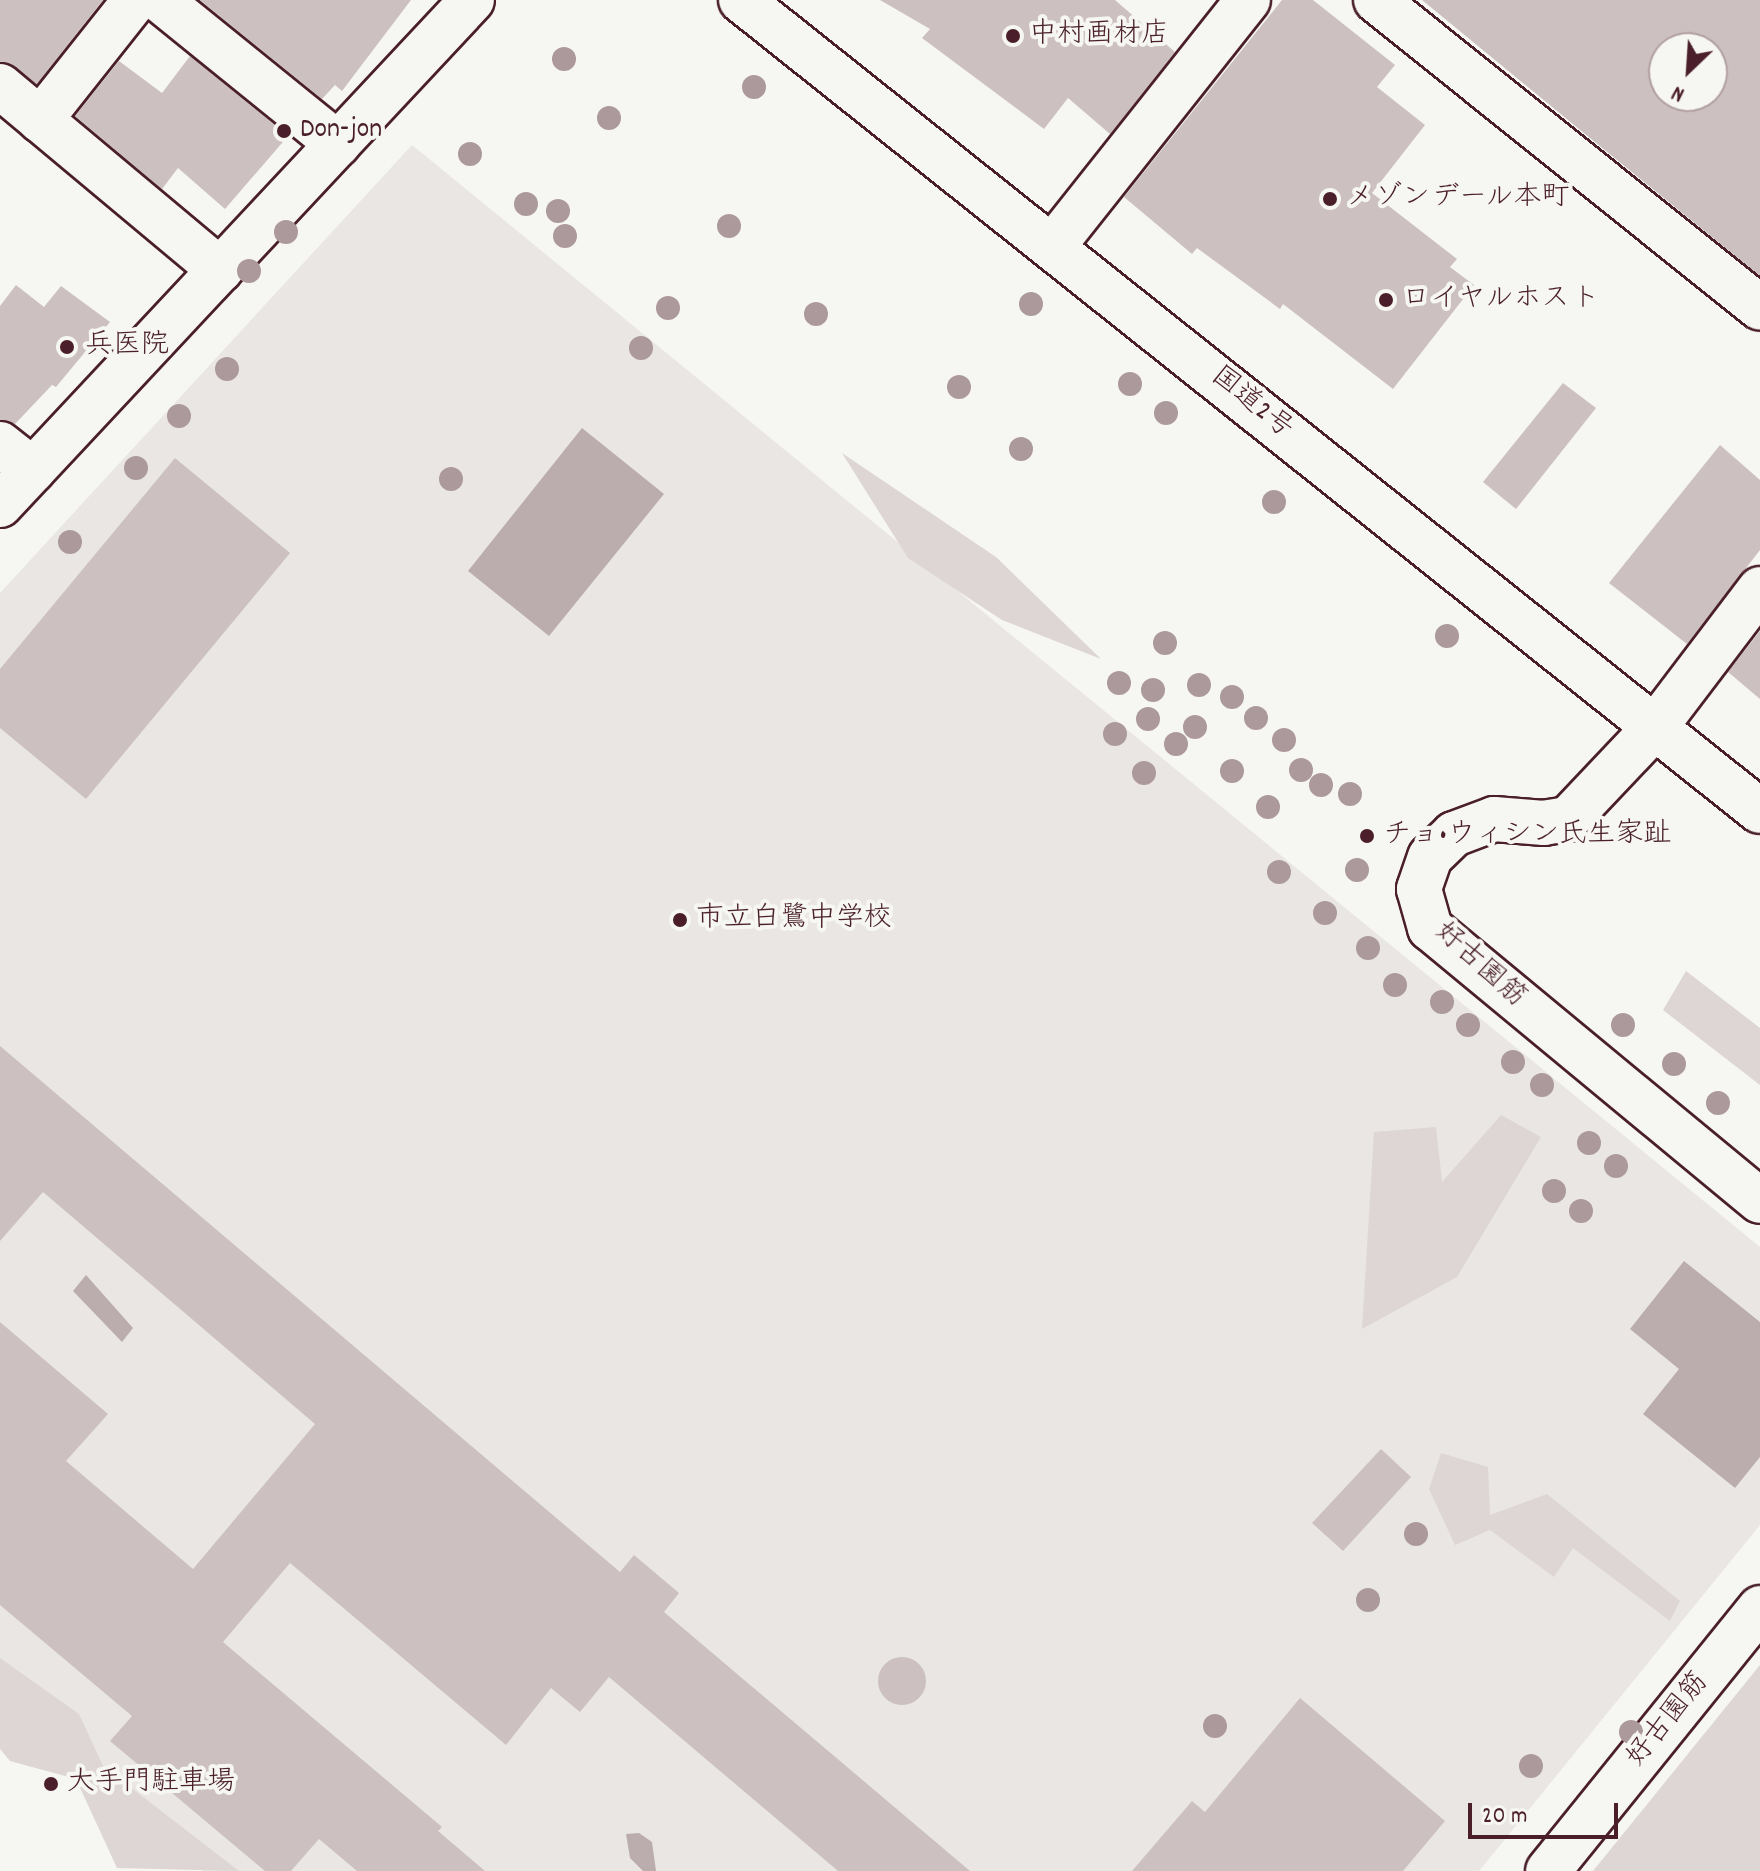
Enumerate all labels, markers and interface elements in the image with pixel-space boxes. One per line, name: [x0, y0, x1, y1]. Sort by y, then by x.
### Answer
place label: 中村画材店: [1029, 19, 1169, 53]
marker: 中村画材店: [1004, 27, 1022, 45]
north arrow: [1648, 32, 1728, 112]
text: N: [1667, 76, 1690, 109]
place label: Don-jon: [300, 114, 382, 148]
marker: Don-jon: [275, 122, 293, 140]
place label: メゾンデール本町: [1346, 182, 1569, 216]
marker: メゾンデール本町: [1321, 190, 1339, 208]
place label: ロイヤルホスト: [1402, 283, 1598, 317]
marker: ロイヤルホスト: [1377, 291, 1395, 309]
place label: 兵医院: [85, 330, 169, 364]
marker: 兵医院: [56, 336, 78, 358]
street label: 国道2号: [1203, 361, 1299, 447]
place label: チョ•ウィシン氏生家趾: [1383, 819, 1671, 853]
marker: チョ•ウィシン氏生家趾: [1358, 827, 1376, 845]
place label: 市立白鷺中学校: [696, 903, 892, 937]
marker: 市立白鷺中学校: [671, 911, 689, 929]
street label: 好古園筋: [1426, 916, 1532, 1016]
street label: 好古園筋: [1621, 1667, 1717, 1775]
place label: 大手門駐車場: [67, 1767, 235, 1801]
marker: 大手門駐車場: [42, 1775, 60, 1793]
scale bar: [1472, 1787, 1622, 1837]
text: 20 m: [1482, 1800, 1528, 1834]

